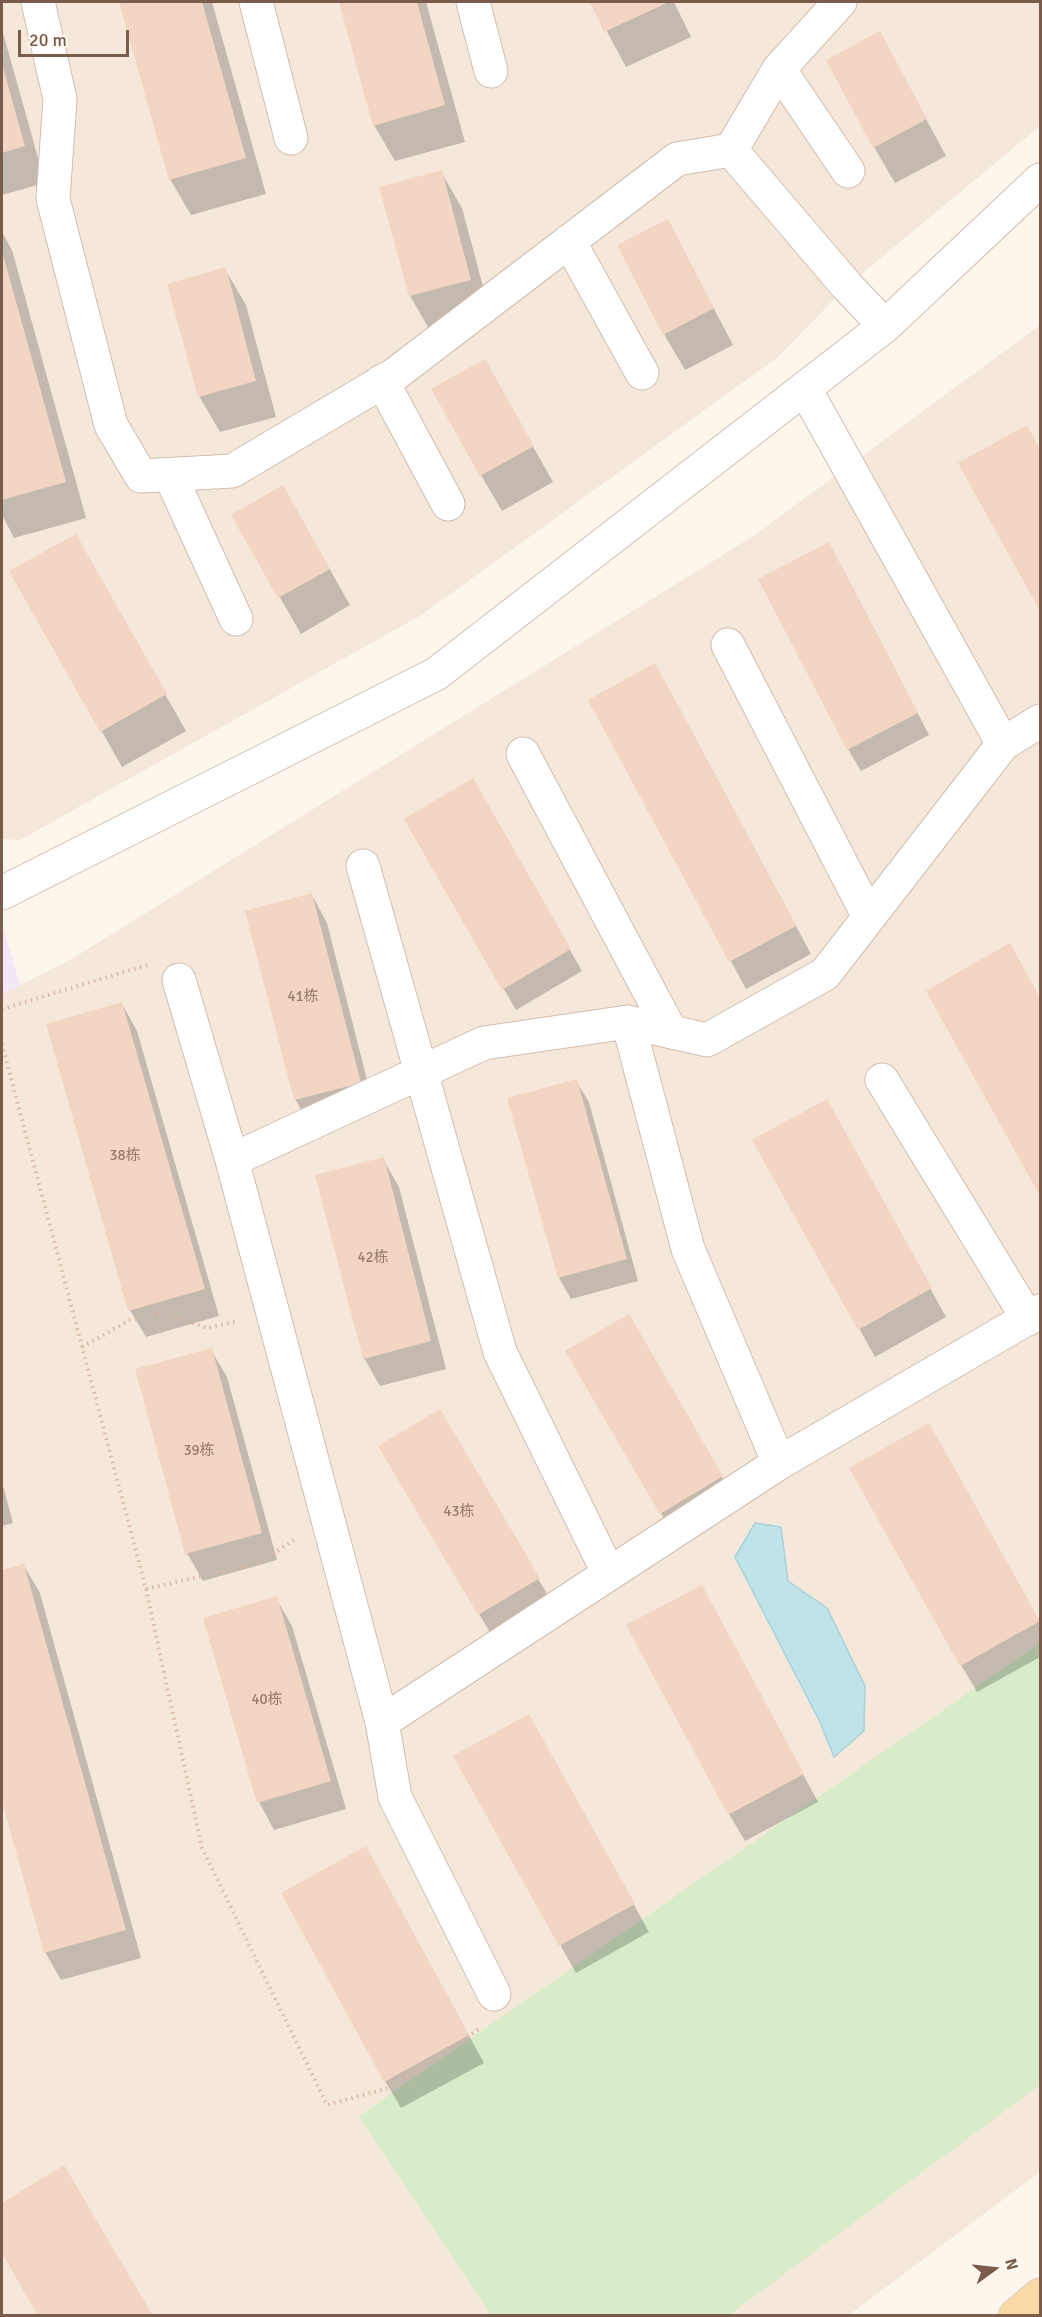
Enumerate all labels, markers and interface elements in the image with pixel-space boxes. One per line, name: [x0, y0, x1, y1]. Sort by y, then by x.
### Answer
scale bar: [21, 18, 132, 56]
text: 20 m: [29, 29, 67, 51]
house number: 41栋: [287, 988, 319, 1006]
house number: 38栋: [109, 1147, 141, 1165]
house number: 42栋: [357, 1249, 389, 1267]
house number: 39栋: [183, 1442, 215, 1460]
house number: 43栋: [443, 1503, 475, 1521]
house number: 40栋: [251, 1691, 283, 1709]
north arrow: [964, 2239, 1024, 2299]
text: N: [1000, 2256, 1022, 2272]

